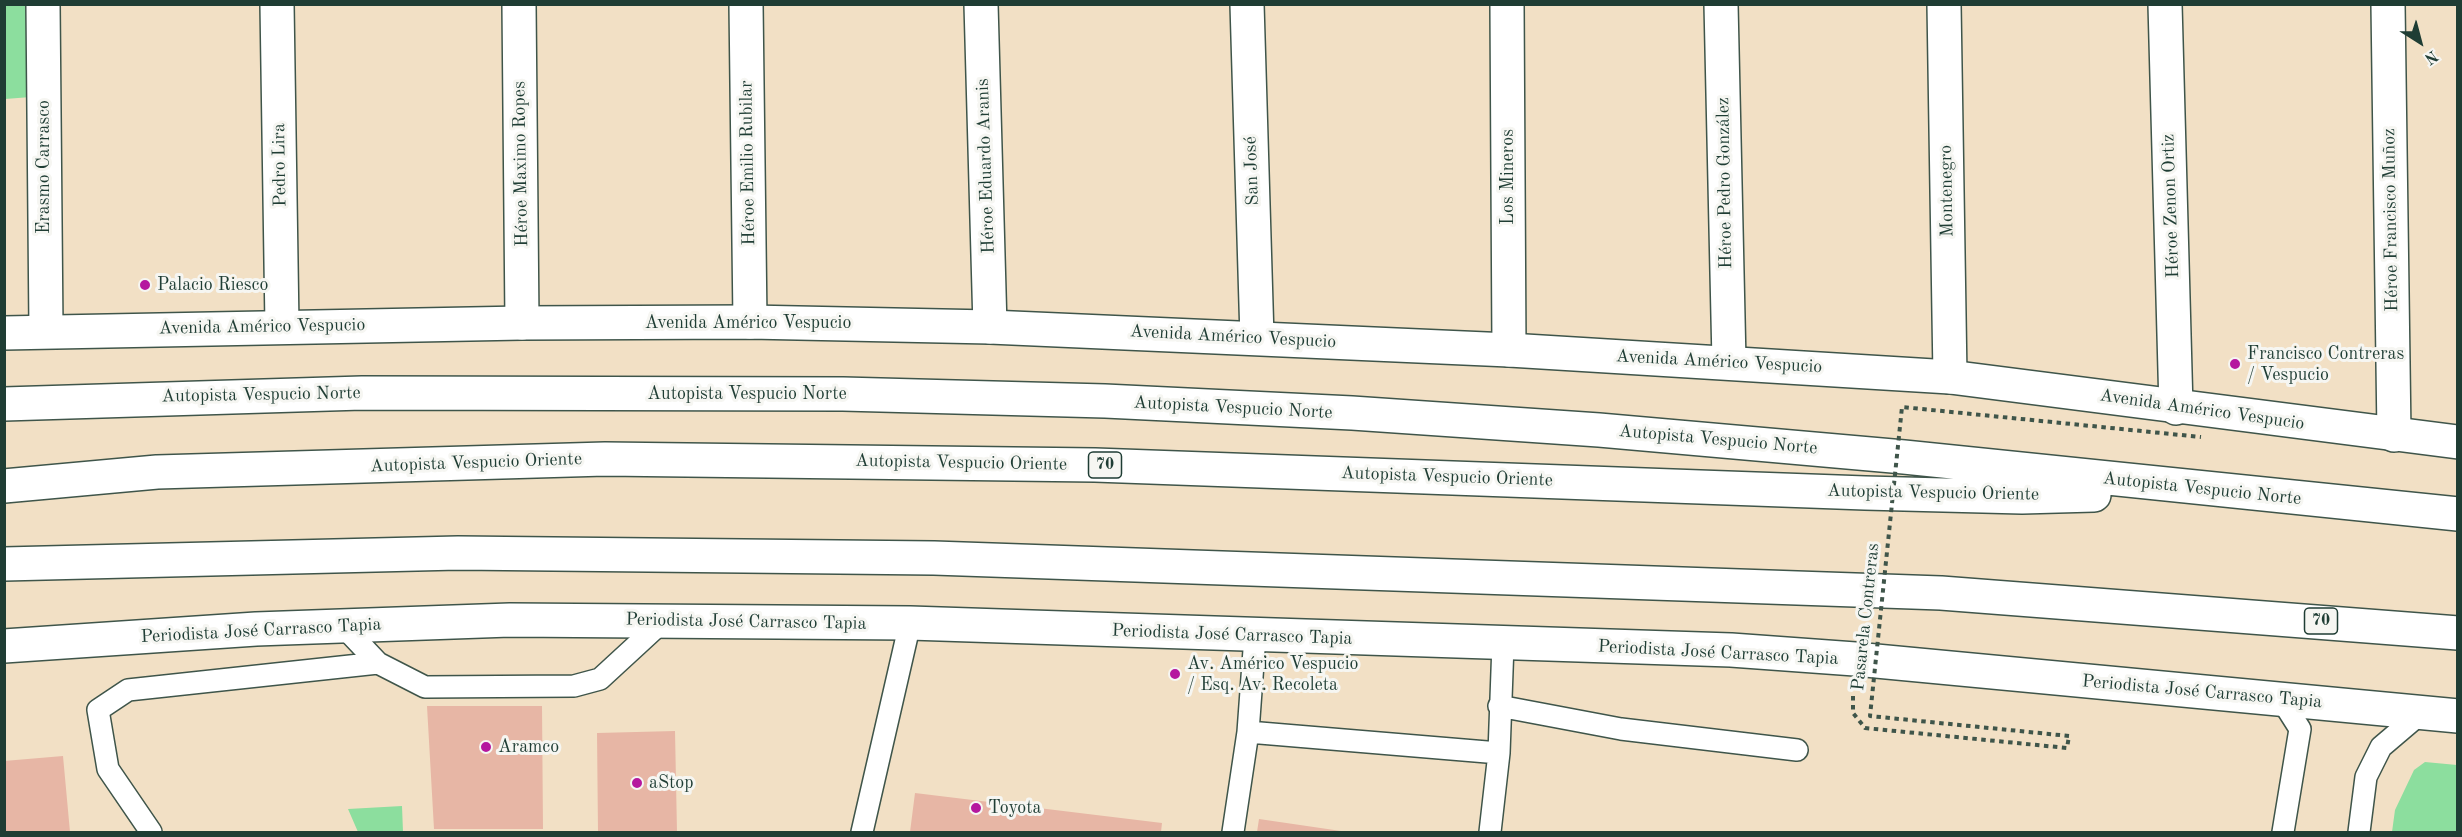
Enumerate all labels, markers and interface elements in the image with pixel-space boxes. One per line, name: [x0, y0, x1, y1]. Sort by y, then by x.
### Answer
north arrow: [2390, 12, 2450, 72]
text: N: [2421, 46, 2440, 67]
street label: Héroe Eduardo Aranis: [972, 78, 1000, 254]
street label: Héroe Emilio Rubilar: [736, 80, 760, 246]
street label: Héroe Maximo Ropes: [509, 81, 533, 247]
street label: Héroe Pedro González: [1713, 97, 1737, 269]
street label: Erasmo Carrasco: [33, 100, 55, 234]
street label: Pedro Lira: [268, 123, 292, 207]
street label: Héroe Francisco Muñoz: [2379, 128, 2403, 312]
street label: Los Mineros: [1497, 129, 1519, 225]
street label: Héroe Zenon Ortiz: [2158, 133, 2184, 279]
street label: San José: [1240, 136, 1264, 206]
street label: Montenegro: [1935, 145, 1959, 237]
place label: Palacio Riesco: [157, 274, 268, 296]
marker: Palacio Riesco: [138, 278, 152, 292]
street label: Avenida Américo Vespucio: [645, 312, 851, 334]
street label: Avenida Américo Vespucio: [158, 314, 366, 340]
street label: Avenida Américo Vespucio: [1129, 321, 1337, 353]
place label: Francisco Contreras / Vespucio: [2247, 343, 2404, 386]
street label: Avenida Américo Vespucio: [1615, 346, 1823, 378]
marker: Francisco Contreras / Vespucio: [2228, 357, 2242, 371]
street label: Autopista Vespucio Norte: [161, 382, 361, 408]
street label: Autopista Vespucio Norte: [647, 383, 847, 405]
street label: Avenida Américo Vespucio: [2098, 385, 2306, 435]
street label: Autopista Vespucio Norte: [1133, 392, 1333, 424]
street label: Autopista Vespucio Norte: [1618, 421, 1818, 459]
street label: Autopista Vespucio Oriente: [370, 449, 582, 477]
street label: Autopista Vespucio Oriente: [855, 450, 1067, 476]
road number: 70: [1088, 452, 1122, 478]
street label: Autopista Vespucio Oriente: [1341, 463, 1553, 491]
street label: Autopista Vespucio Norte: [2102, 468, 2302, 510]
street label: Autopista Vespucio Oriente: [1827, 480, 2039, 506]
street label: Pasarela Contreras: [1848, 542, 1884, 692]
road number: 70: [2304, 608, 2338, 634]
street label: Periodista José Carrasco Tapia: [625, 609, 867, 635]
street label: Periodista José Carrasco Tapia: [140, 614, 382, 648]
street label: Periodista José Carrasco Tapia: [1111, 620, 1353, 650]
street label: Periodista José Carrasco Tapia: [1597, 636, 1839, 670]
place label: Av. Américo Vespucio / Esq. Av. Recoleta: [1187, 653, 1358, 696]
marker: Av. Américo Vespucio / Esq. Av. Recoleta: [1168, 667, 1182, 681]
street label: Periodista José Carrasco Tapia: [2081, 671, 2323, 713]
place label: Aramco: [498, 736, 559, 758]
marker: Aramco: [479, 740, 493, 754]
place label: aStop: [649, 772, 694, 794]
marker: aStop: [630, 776, 644, 790]
place label: Toyota: [988, 797, 1041, 819]
marker: Toyota: [969, 801, 983, 815]

